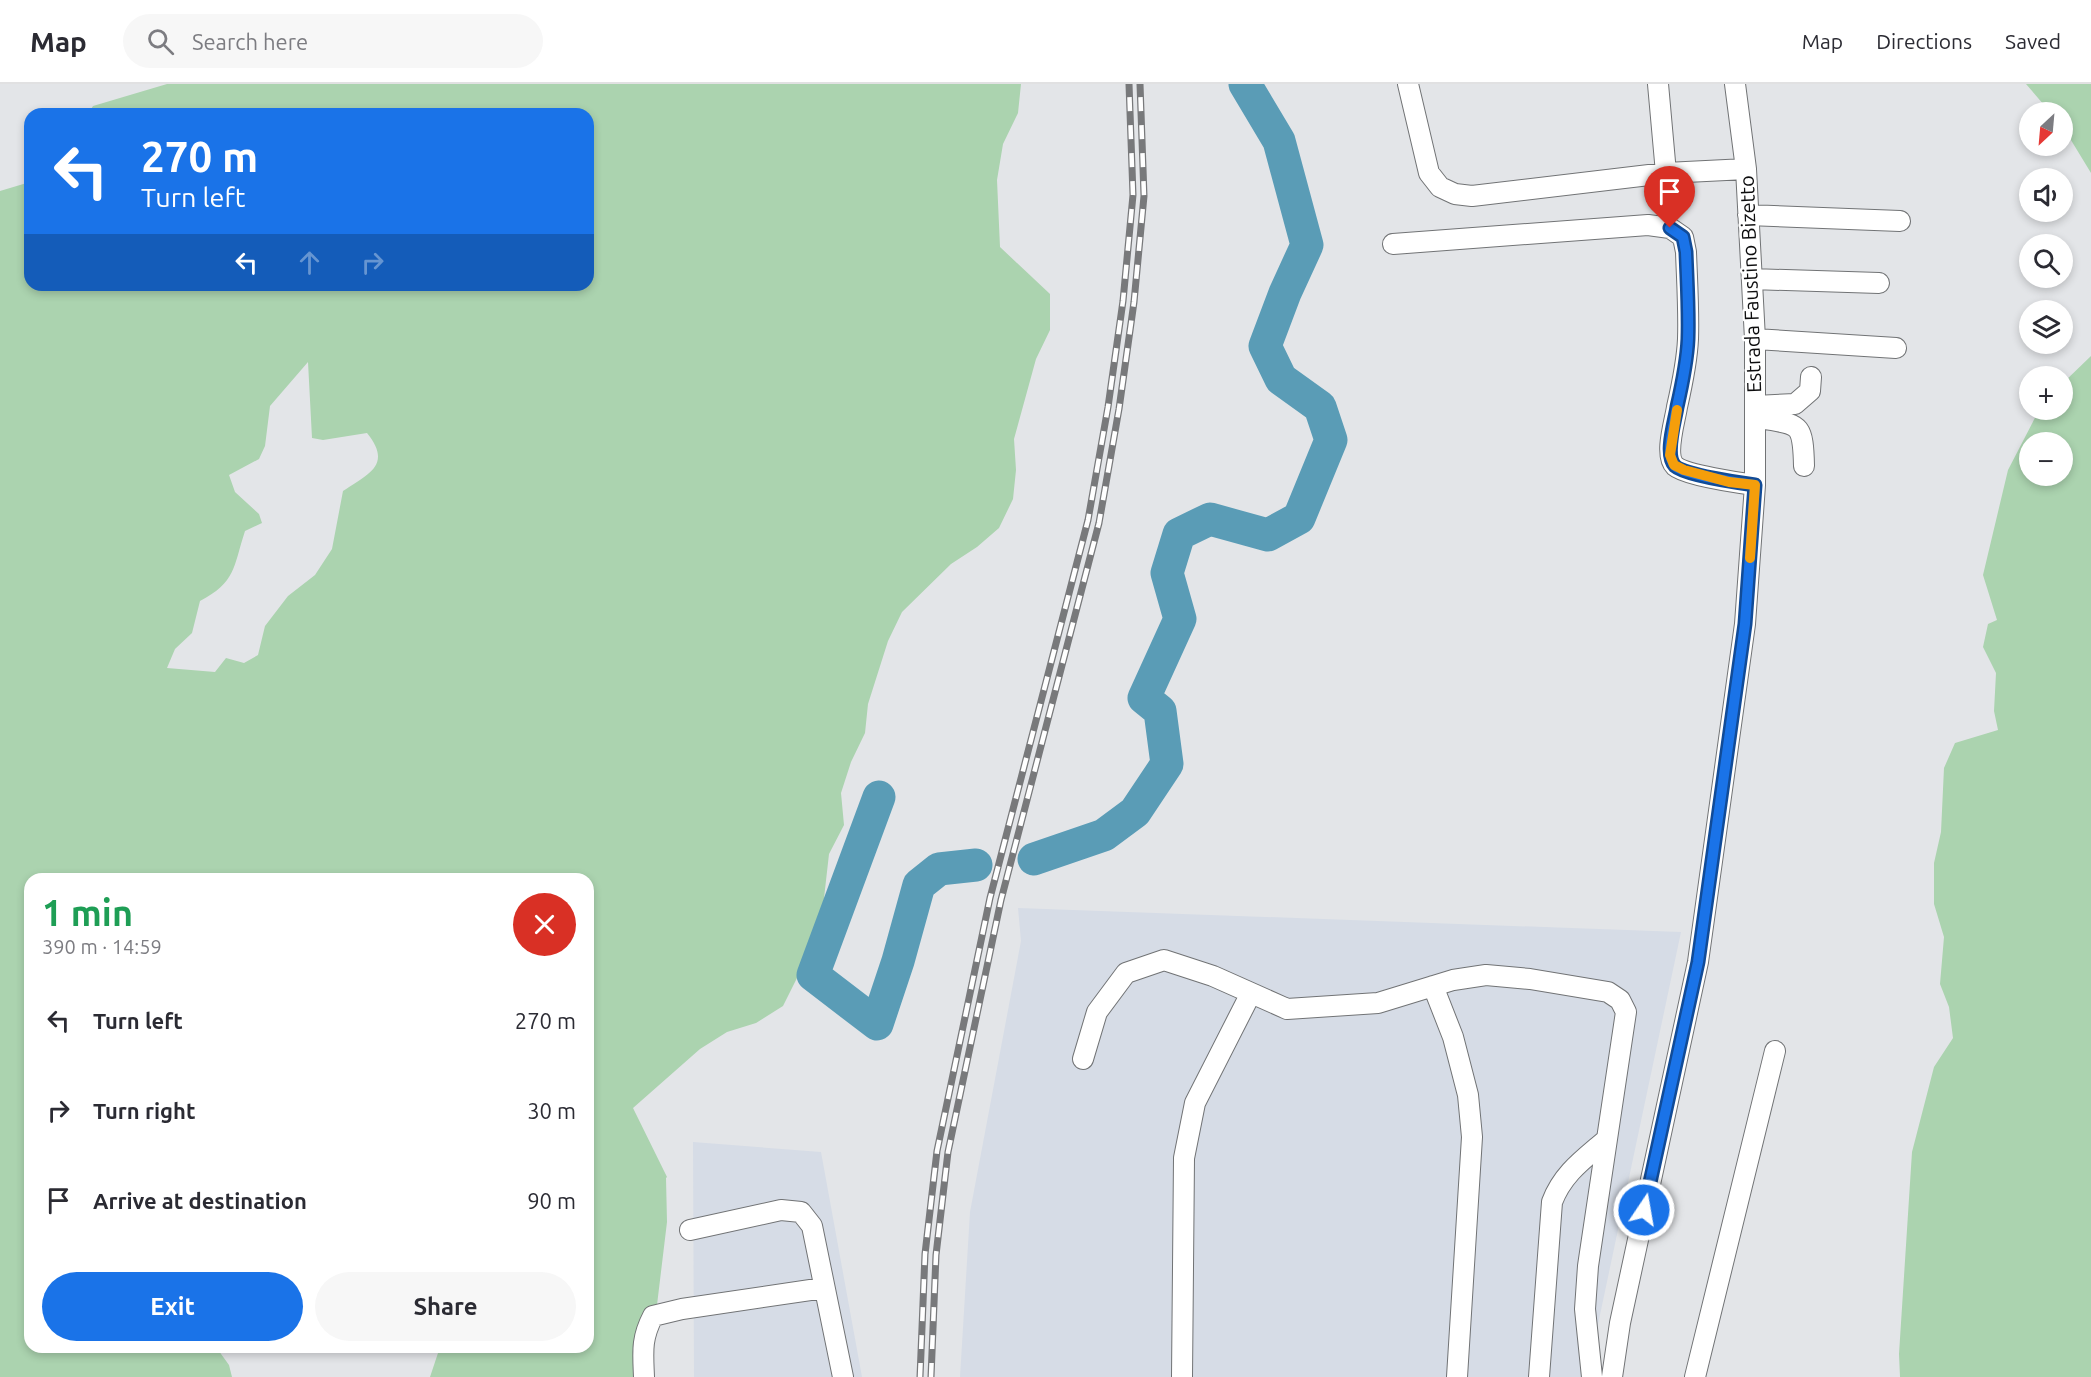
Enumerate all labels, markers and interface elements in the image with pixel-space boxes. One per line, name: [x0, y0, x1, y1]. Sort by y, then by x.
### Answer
search box: [123, 14, 543, 68]
icon: search: [144, 25, 177, 58]
text: Map: [30, 26, 87, 57]
text: Search here: [192, 29, 308, 54]
text: Map: [1802, 29, 1843, 53]
text: Directions: [1876, 29, 1972, 53]
text: Saved: [2005, 29, 2061, 53]
north arrow: [2019, 102, 2073, 156]
map controls: [2019, 102, 2073, 486]
icon: left: [42, 132, 120, 210]
text: 270 m: [141, 133, 258, 180]
pin: [1644, 166, 1695, 228]
button: sound: [2019, 168, 2073, 222]
icon: arrive: [1653, 175, 1686, 208]
street label: Estrada Faustino Bizetto: [1735, 175, 1765, 393]
text: Turn left: [141, 182, 245, 212]
button: search: [2019, 234, 2073, 288]
icon: left: [230, 246, 263, 279]
icon: ahead: [293, 246, 326, 279]
icon: right: [356, 246, 389, 279]
button: layers: [2019, 300, 2073, 354]
button: +: [2019, 366, 2073, 420]
button: −: [2019, 432, 2073, 486]
text: 1 min: [42, 892, 133, 933]
button: close: [513, 893, 576, 956]
text: 390 m · 14:59: [42, 935, 162, 958]
icon: left: [42, 1004, 75, 1037]
text: Turn left: [93, 1008, 183, 1033]
text: 270 m: [515, 1008, 576, 1033]
icon: right: [42, 1094, 75, 1127]
text: Turn right: [93, 1098, 195, 1123]
text: 30 m: [527, 1098, 576, 1123]
position arrow: [1612, 1178, 1676, 1242]
icon: arrive: [42, 1184, 75, 1217]
text: Arrive at destination: [93, 1188, 307, 1213]
text: 90 m: [527, 1188, 576, 1213]
button: Exit: [42, 1272, 303, 1341]
button: Share: [315, 1272, 576, 1341]

